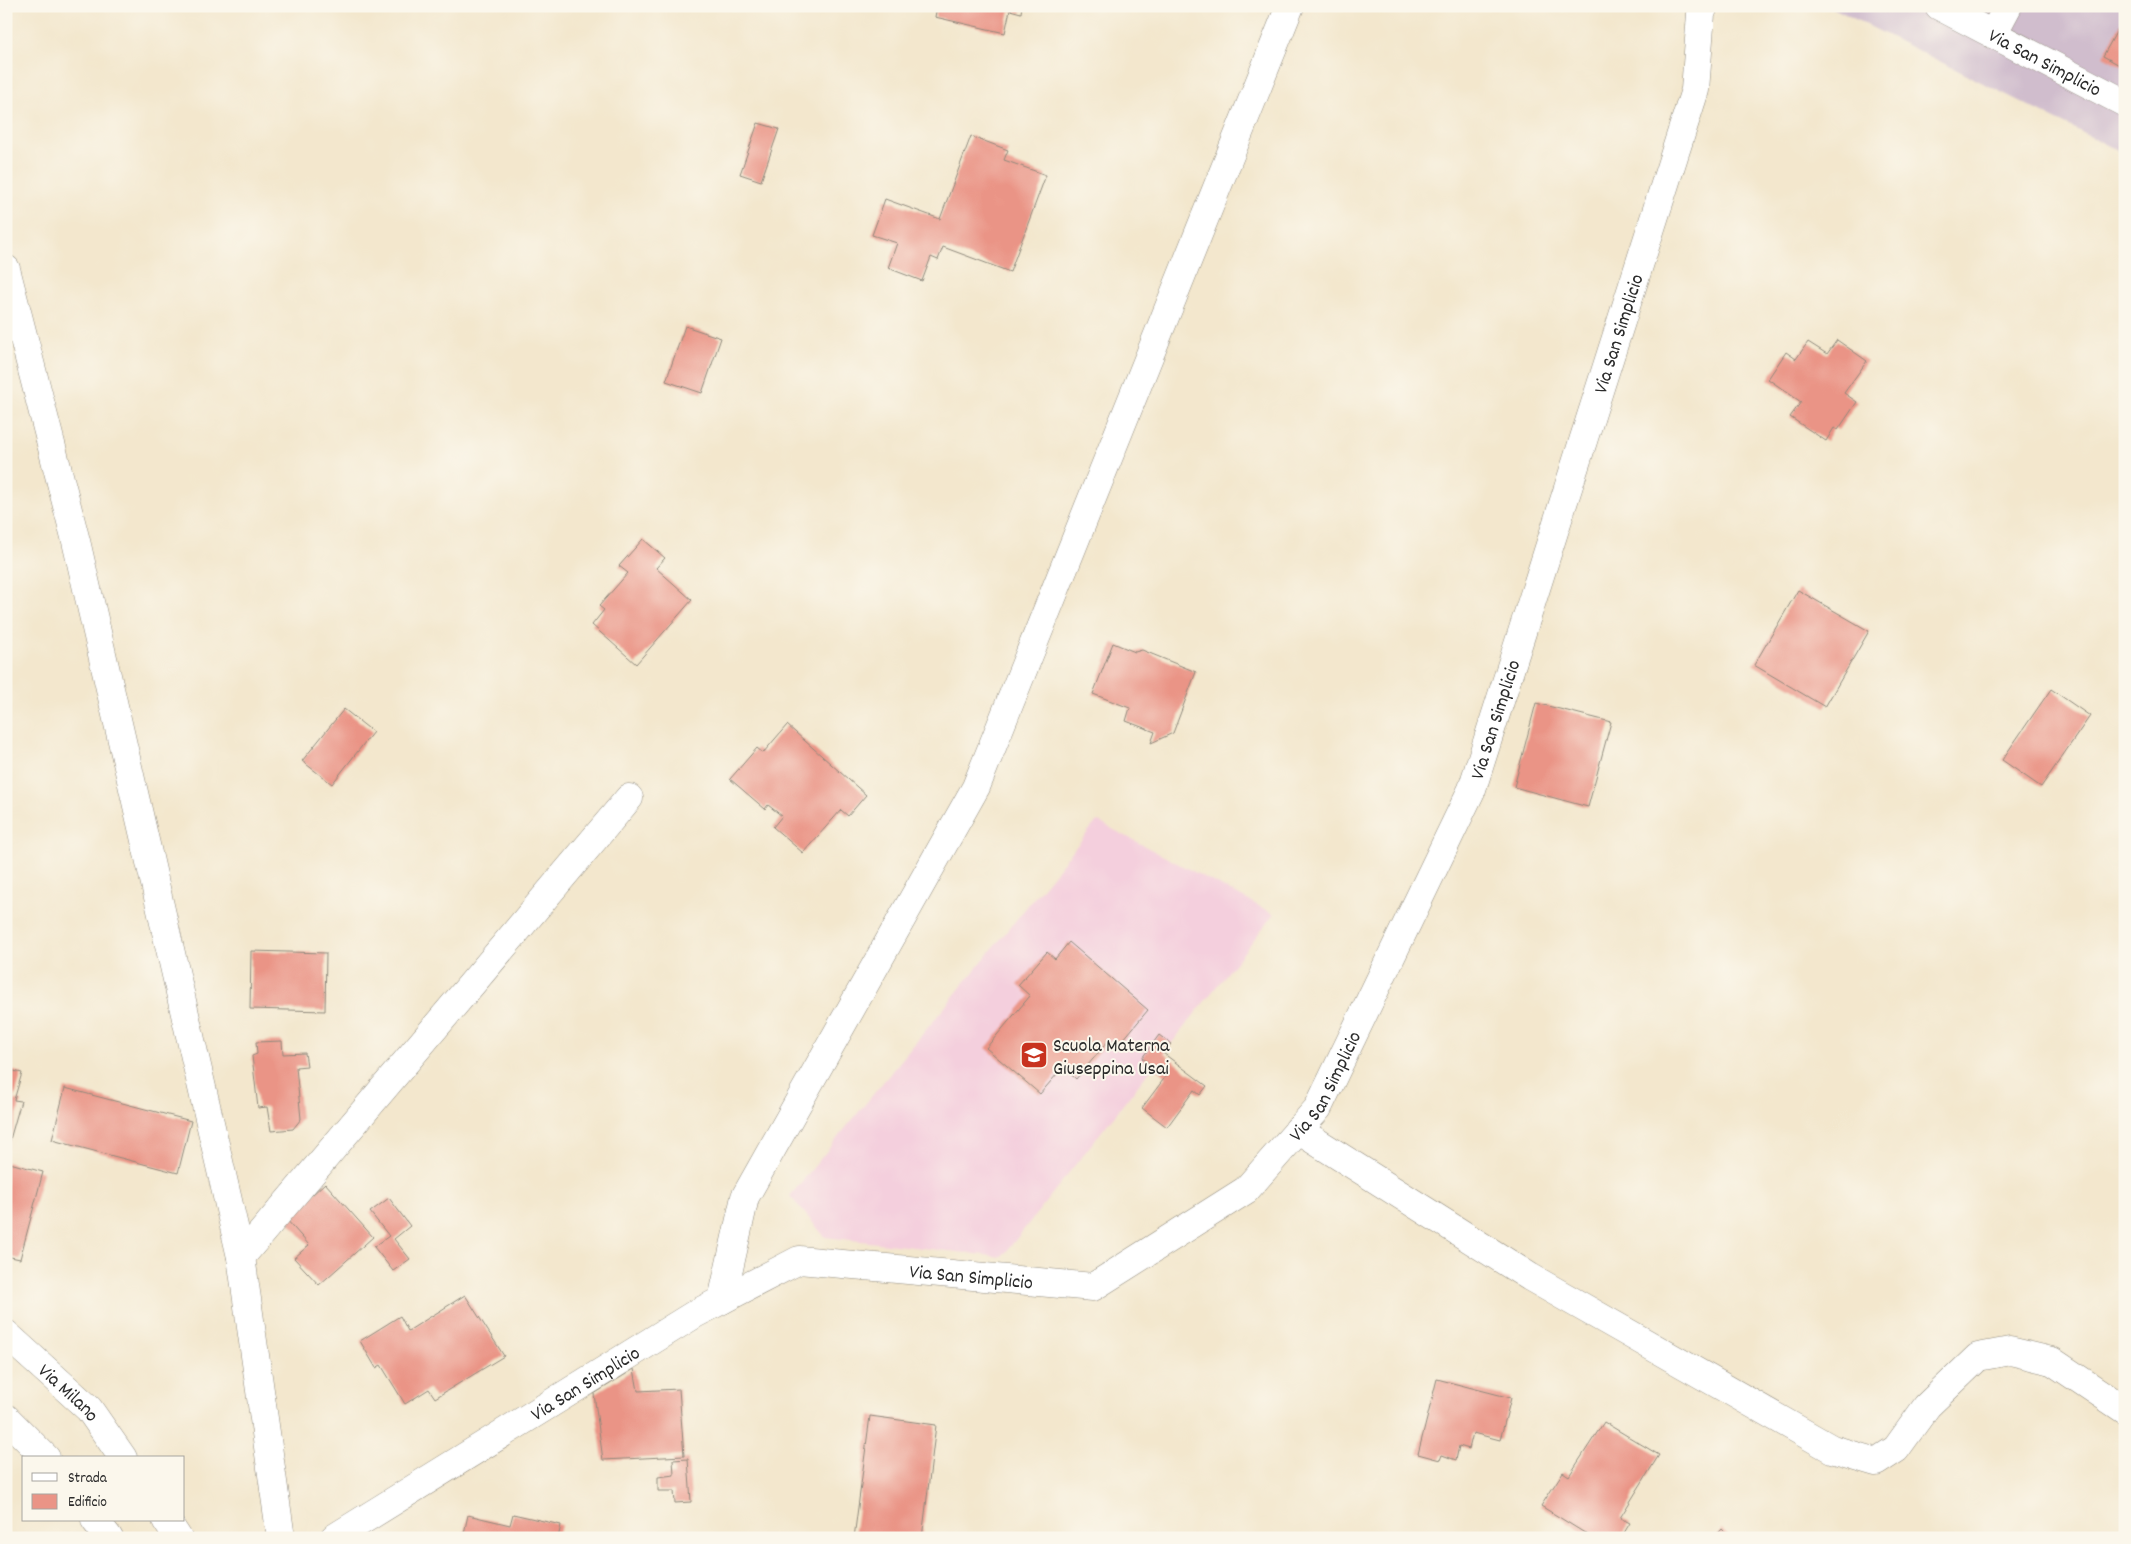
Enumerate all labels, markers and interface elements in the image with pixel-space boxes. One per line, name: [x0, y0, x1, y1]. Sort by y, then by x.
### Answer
street label: Via San Simplicio: [1983, 23, 2105, 105]
street label: Via San Simplicio: [1588, 271, 1652, 398]
street label: Via San Simplicio: [1465, 657, 1529, 783]
street label: Via San Simplicio: [1284, 1027, 1370, 1149]
place label: Scuola Materna Giuseppina Usai: [1053, 1033, 1170, 1084]
school or university icon: Scuola Materna Giuseppina Usai: [1019, 1040, 1049, 1070]
street label: Via San Simplicio: [908, 1259, 1034, 1298]
street label: Via San Simplicio: [526, 1340, 646, 1430]
street label: Via Milano: [31, 1358, 105, 1428]
legend: [22, 1456, 185, 1522]
text: Strada: [68, 1468, 108, 1490]
text: Edificio: [68, 1492, 107, 1514]

